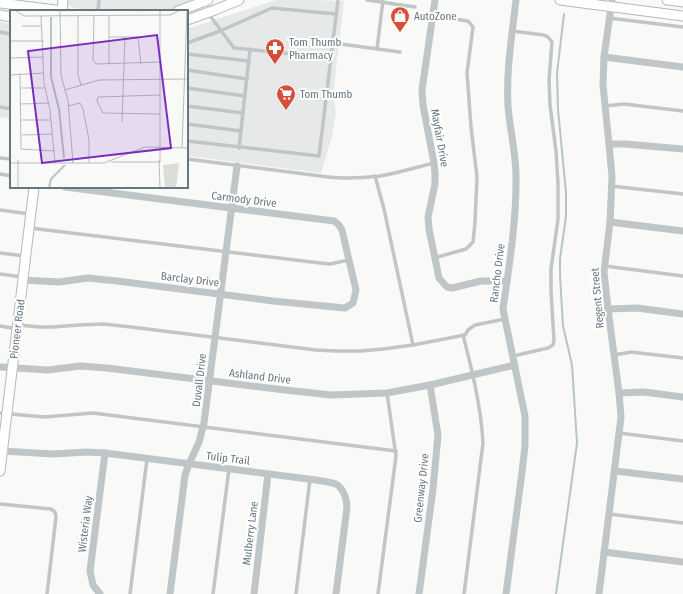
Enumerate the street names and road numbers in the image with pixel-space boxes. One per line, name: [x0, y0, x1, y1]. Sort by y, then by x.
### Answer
street label: Mayfair Drive: [428, 108, 451, 168]
street label: Carmody Drive: [211, 189, 277, 210]
street label: Rancho Drive: [487, 243, 508, 303]
street label: Regent Street: [588, 267, 607, 329]
street label: Barclay Drive: [160, 269, 220, 290]
street label: Pioneer Road: [7, 298, 28, 360]
street label: Duvall Drive: [190, 353, 209, 408]
street label: Ashland Drive: [228, 366, 292, 387]
street label: Tulip Trail: [205, 449, 251, 468]
street label: Greenway Drive: [411, 453, 432, 523]
street label: Wisteria Way: [76, 495, 95, 553]
street label: Mulberry Lane: [240, 500, 261, 566]

